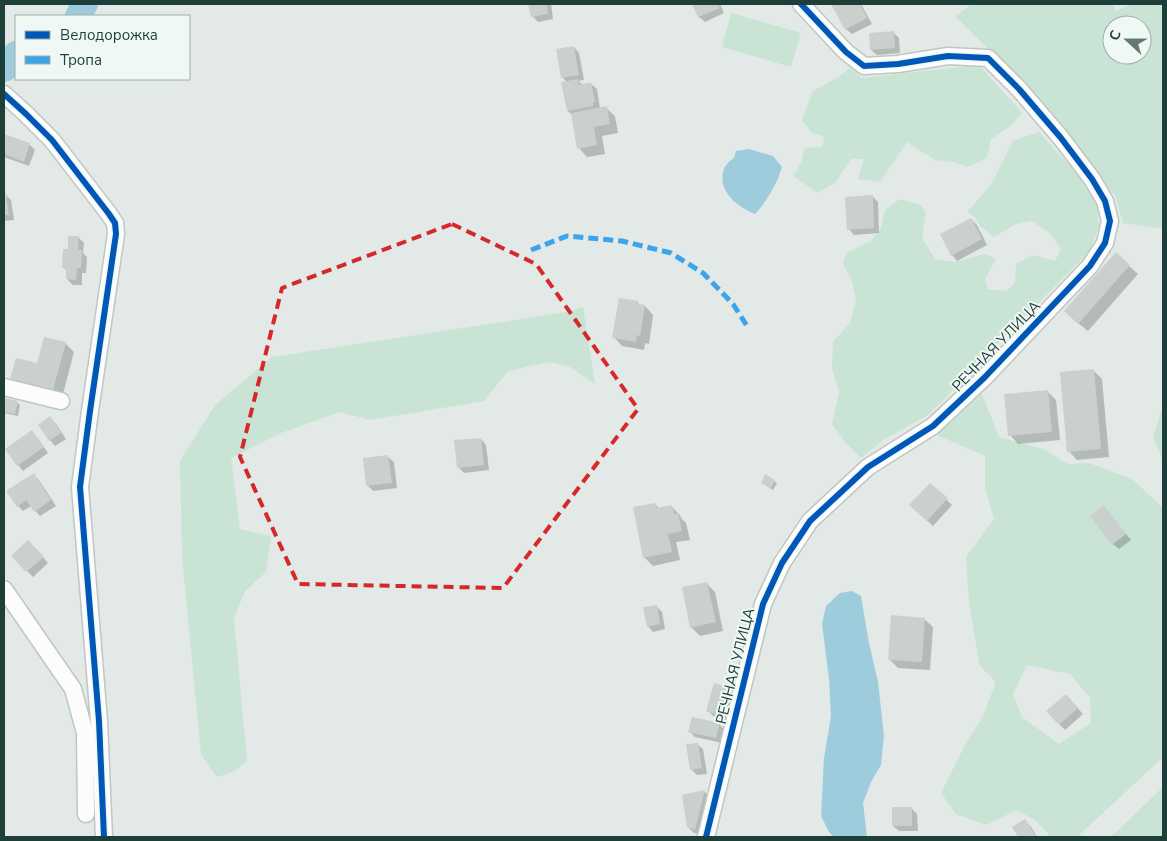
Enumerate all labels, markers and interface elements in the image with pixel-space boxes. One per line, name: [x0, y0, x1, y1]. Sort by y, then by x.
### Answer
legend: [15, 15, 190, 80]
north arrow: [1102, 15, 1152, 65]
text: Велодорожка: [60, 25, 158, 45]
text: С: [1105, 27, 1126, 43]
text: Тропа: [60, 50, 102, 70]
street label: РЕЧНАЯ УЛИЦА: [947, 296, 1045, 396]
street label: РЕЧНАЯ УЛИЦА: [711, 606, 759, 726]

